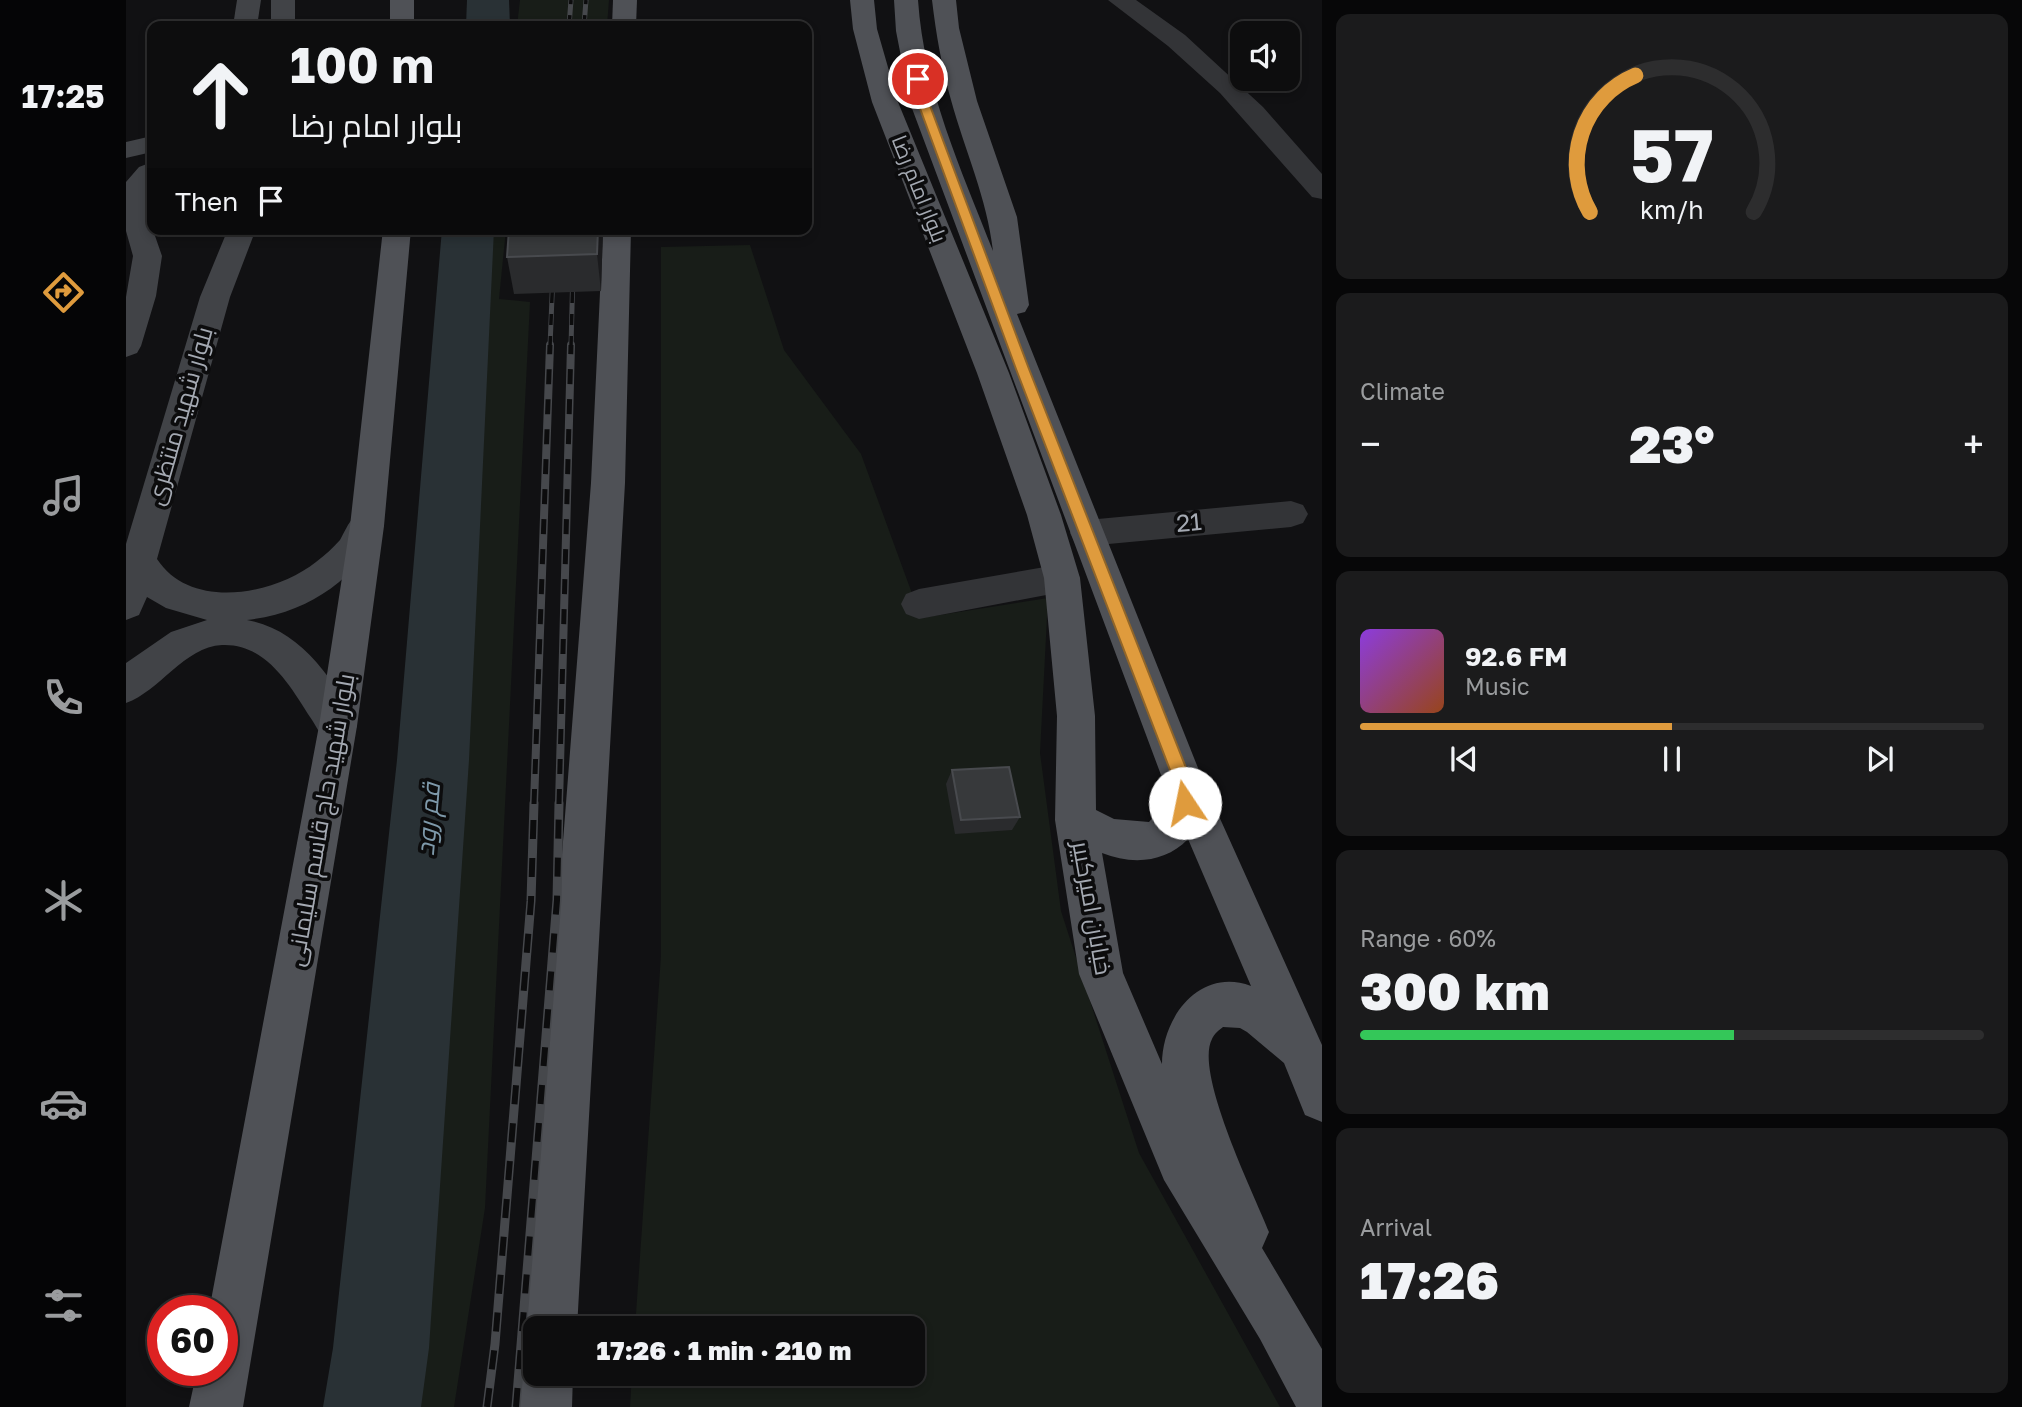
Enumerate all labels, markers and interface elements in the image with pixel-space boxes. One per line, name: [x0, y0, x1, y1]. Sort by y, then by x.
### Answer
map controls: [1230, 21, 1300, 91]
button: sound: [1230, 21, 1300, 91]
text: 100 m: [290, 35, 434, 94]
icon: ahead: [175, 49, 266, 140]
pin: [888, 49, 948, 109]
icon: arrive: [899, 60, 937, 98]
text: 17:25: [21, 77, 105, 115]
text: بلوار امام رضا: [290, 106, 463, 144]
text: 57: [1630, 112, 1714, 199]
street label: بلوار امام رضا: [885, 131, 953, 247]
icon: arrive: [252, 182, 290, 220]
text: Then: [175, 186, 238, 217]
text: km/h: [1640, 194, 1704, 225]
icon: directions: [39, 268, 88, 317]
street label: بلوار شهید منتظری: [139, 323, 219, 508]
text: Climate: [1360, 377, 1445, 405]
text: 23°: [1629, 412, 1715, 474]
text: −: [1360, 421, 1381, 466]
text: +: [1963, 421, 1984, 466]
icon: music: [39, 471, 88, 520]
street label: 21: [1175, 506, 1203, 537]
text: 92.6 FM: [1465, 641, 1567, 672]
street label: بلوار شهید حاج قاسم سلیمانی: [279, 671, 363, 969]
text: Music: [1465, 672, 1530, 700]
icon: phone: [39, 673, 88, 722]
icon: previous: [1445, 740, 1483, 778]
icon: pause: [1653, 740, 1691, 778]
icon: next: [1861, 740, 1899, 778]
position arrow: [1148, 766, 1222, 840]
water label: قم رود: [409, 779, 449, 857]
street label: خیابان امیرکبیر: [1066, 837, 1120, 977]
icon: climate: [39, 876, 88, 925]
text: Range · 60%: [1360, 924, 1496, 952]
text: 300 km: [1360, 959, 1550, 1021]
icon: car: [39, 1079, 88, 1128]
text: Arrival: [1360, 1213, 1432, 1241]
text: 17:26: [1360, 1248, 1499, 1310]
icon: filters: [39, 1281, 88, 1330]
speed limit sign: 60: [147, 1295, 238, 1386]
text: 17:26 · 1 min · 210 m: [597, 1335, 851, 1366]

